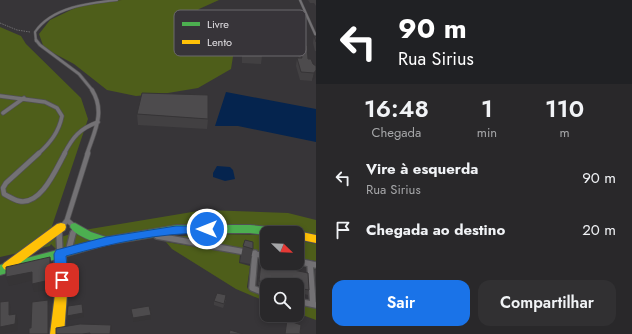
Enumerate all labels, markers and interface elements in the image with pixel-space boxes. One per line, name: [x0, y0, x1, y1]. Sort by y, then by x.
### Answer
text: 90 m: [398, 8, 467, 49]
legend: [174, 10, 306, 56]
text: Livre: [207, 16, 229, 32]
icon: left: [332, 16, 384, 68]
text: Lento: [207, 34, 232, 50]
text: Rua Sirius: [398, 46, 474, 72]
text: 16:48: [364, 91, 429, 126]
text: 1: [481, 91, 493, 126]
text: 110: [545, 91, 584, 126]
text: Chegada: [372, 123, 421, 142]
text: min: [477, 123, 497, 142]
text: m: [560, 123, 570, 142]
text: Vire à esquerda: [366, 158, 478, 180]
icon: left: [332, 167, 354, 189]
text: 90 m: [582, 167, 616, 189]
text: Rua Sirius: [366, 180, 421, 199]
position arrow: [186, 208, 228, 250]
icon: arrive: [332, 219, 354, 241]
text: Chegada ao destino: [366, 219, 505, 241]
text: 20 m: [582, 219, 616, 241]
north arrow: [260, 226, 304, 270]
map controls: [260, 226, 304, 322]
pin: [45, 263, 79, 297]
icon: arrive: [51, 269, 73, 291]
button: search: [260, 278, 304, 322]
button: Sair: [332, 280, 470, 326]
button: Compartilhar: [478, 280, 616, 326]

